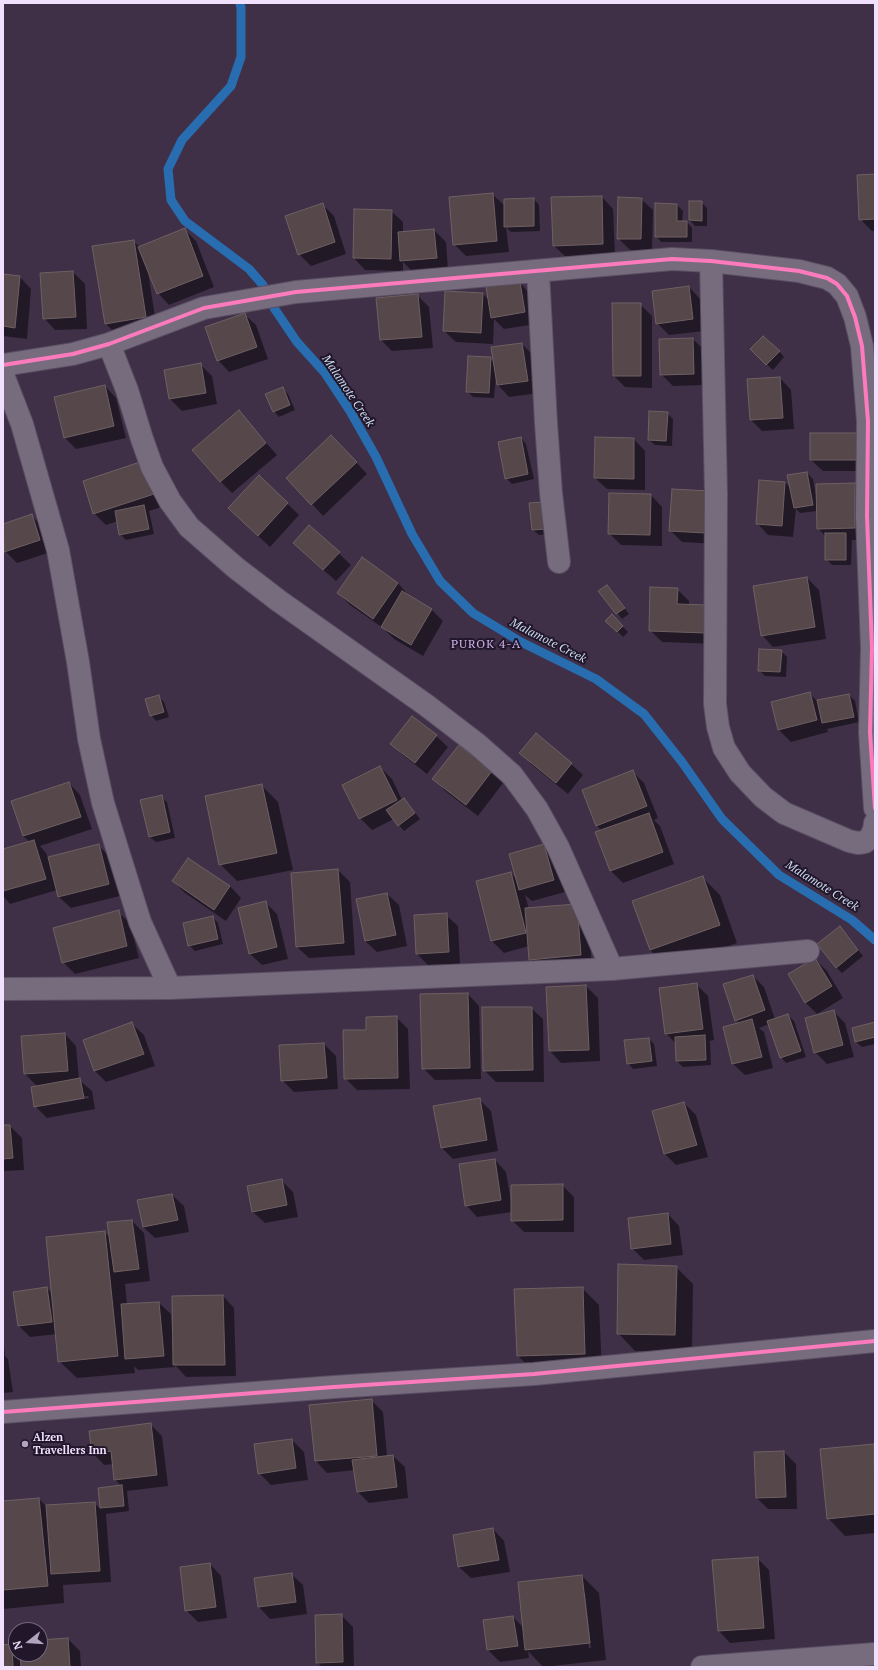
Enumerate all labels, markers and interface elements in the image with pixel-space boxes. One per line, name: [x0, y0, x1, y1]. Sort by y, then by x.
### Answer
water label: Malamote Creek: [319, 352, 377, 430]
water label: Malamote Creek: [508, 616, 588, 666]
district label: PUROK 4-A: [451, 638, 521, 652]
water label: Malamote Creek: [783, 858, 861, 914]
place label: Alzen Travellers Inn: [33, 1431, 107, 1457]
marker: Alzen Travellers Inn: [20, 1439, 30, 1449]
north arrow: [8, 1622, 48, 1662]
text: N: [10, 1639, 25, 1651]

